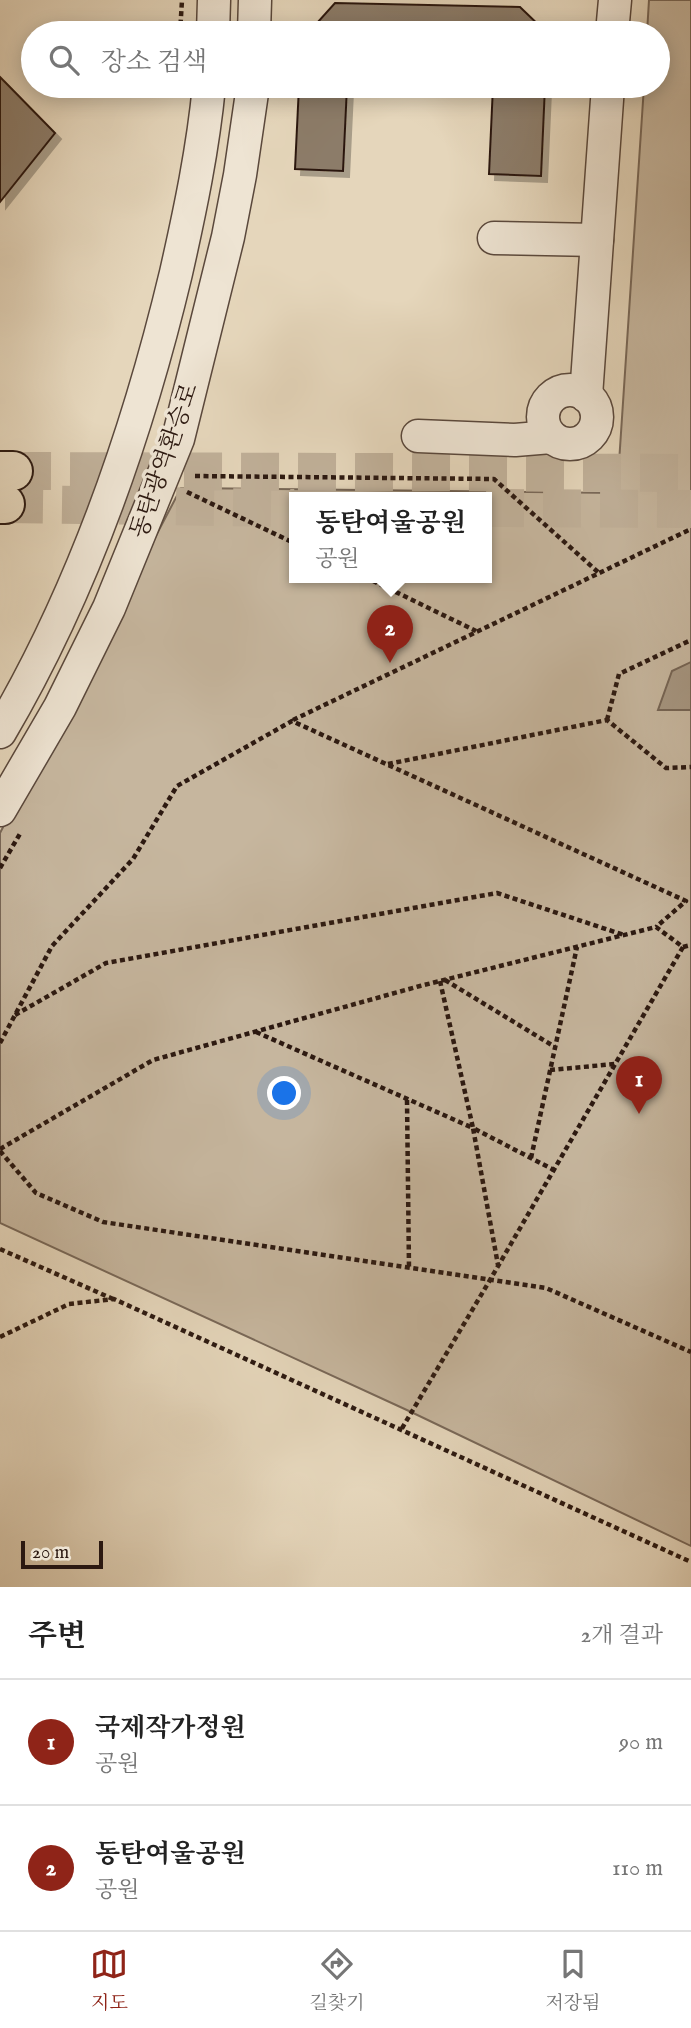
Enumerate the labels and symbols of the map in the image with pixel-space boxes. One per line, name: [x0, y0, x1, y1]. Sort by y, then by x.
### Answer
street label: 동탄광역환승로: [124, 379, 206, 543]
pin: 2: [367, 605, 413, 663]
pin: 1: [616, 1056, 662, 1114]
your location: [267, 1076, 301, 1110]
scale bar: [21, 1538, 103, 1570]

